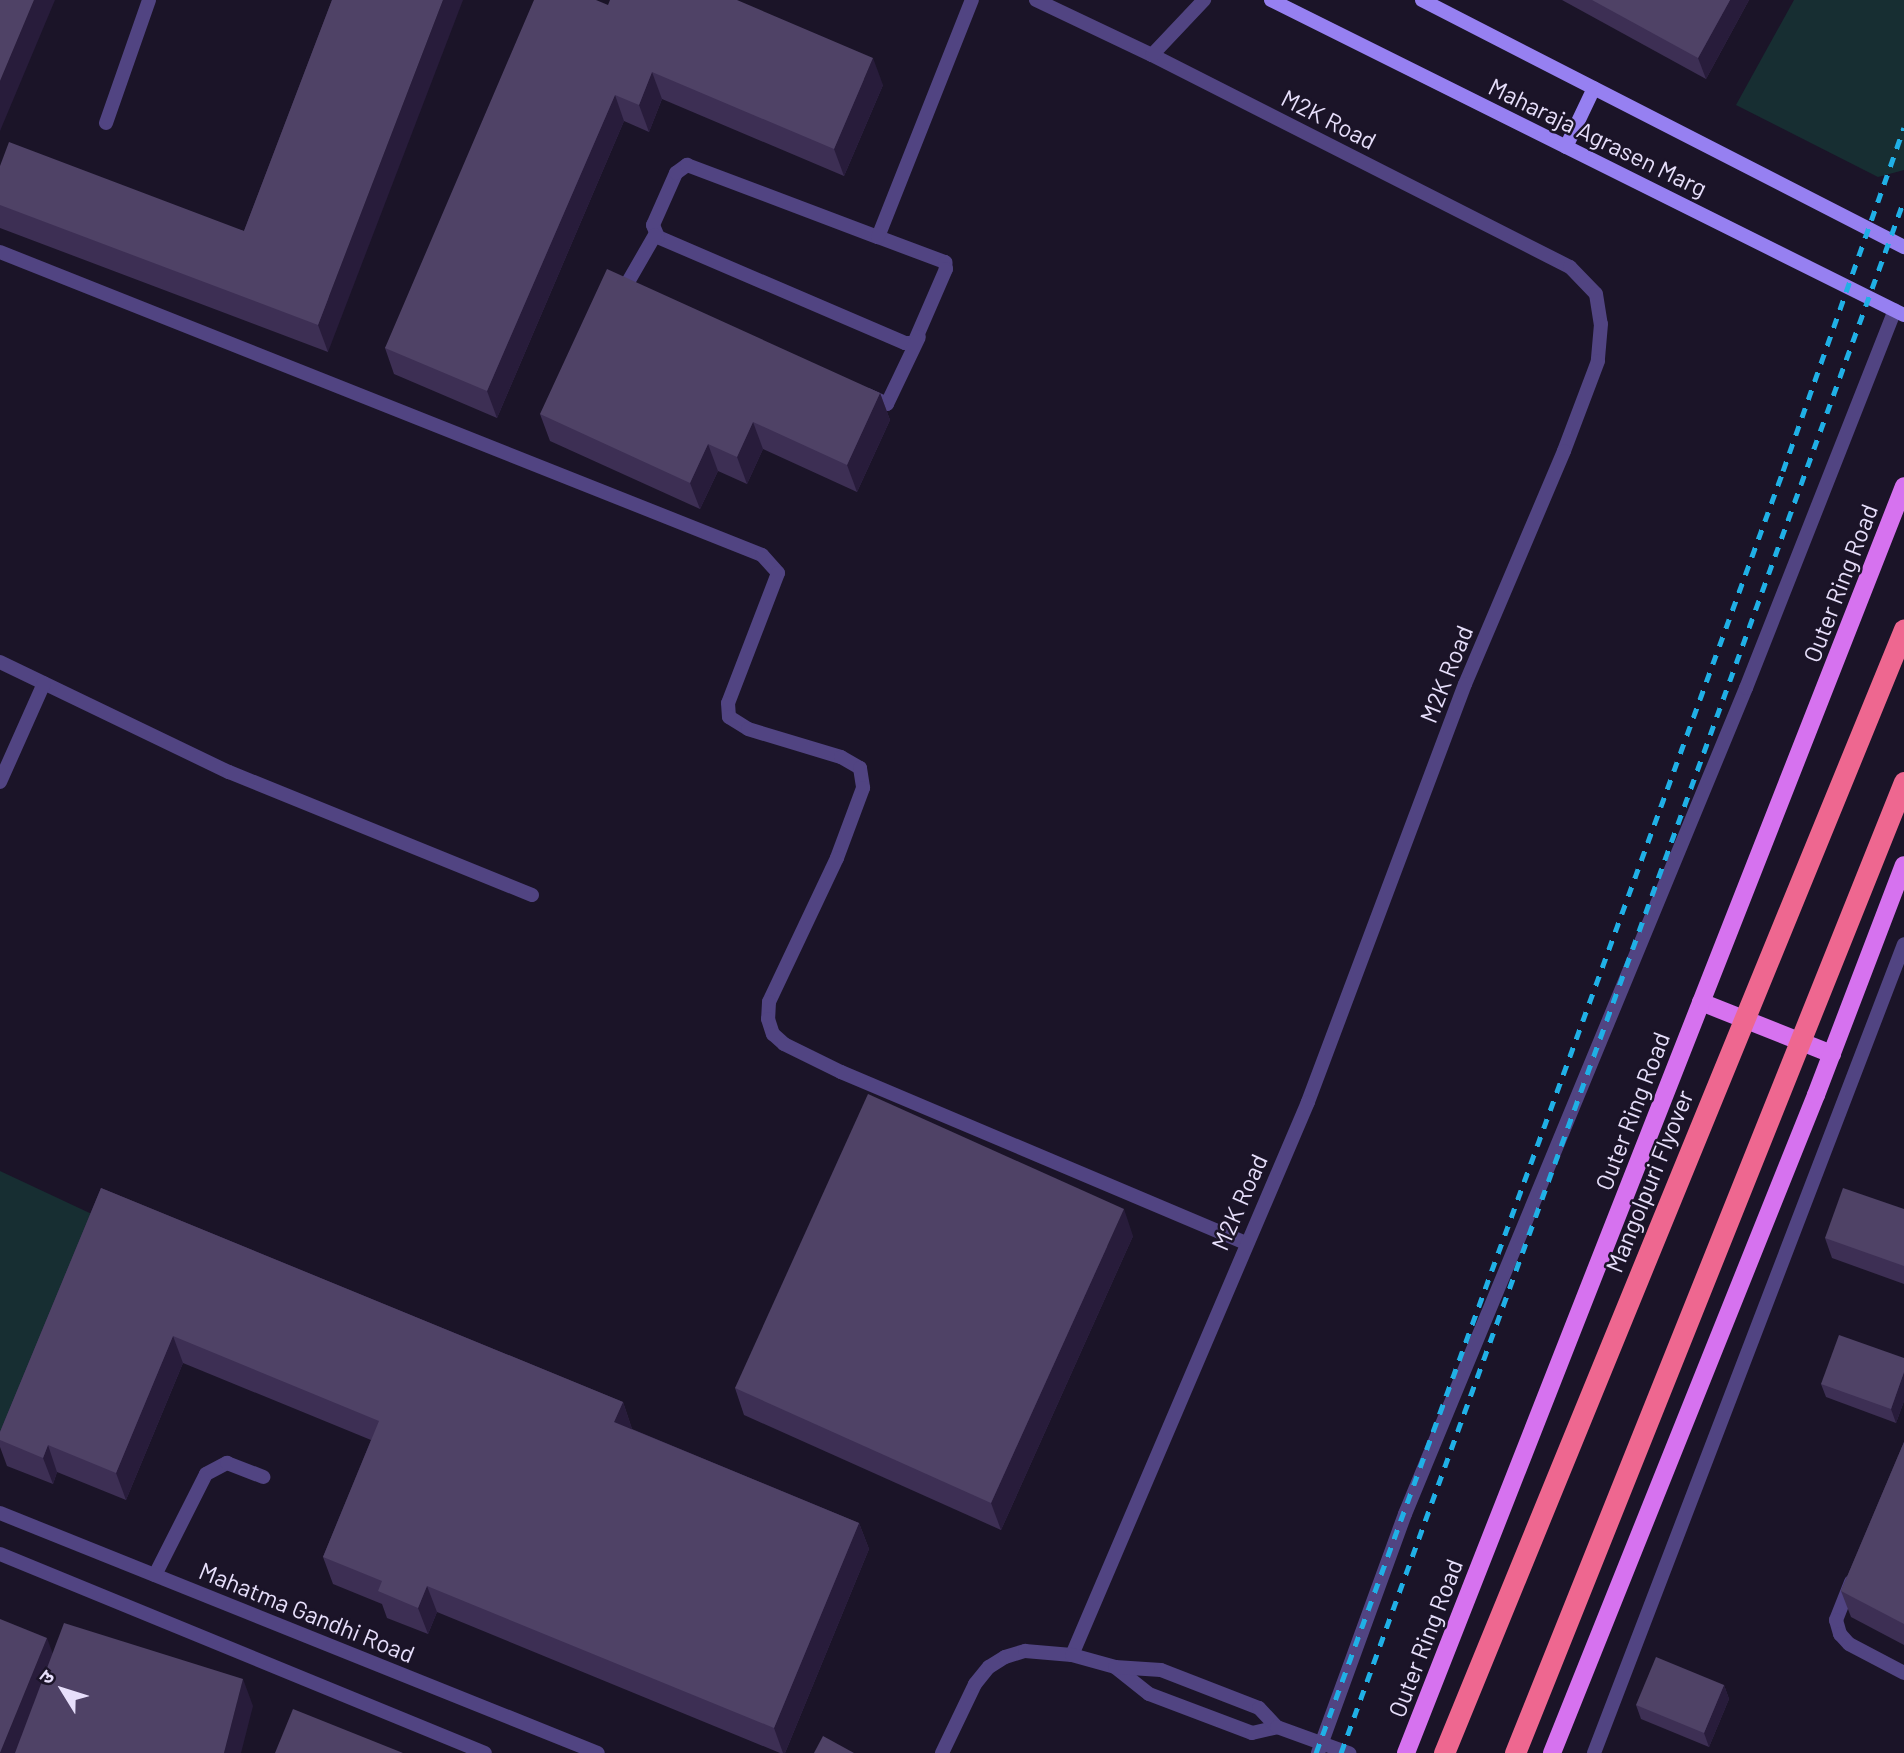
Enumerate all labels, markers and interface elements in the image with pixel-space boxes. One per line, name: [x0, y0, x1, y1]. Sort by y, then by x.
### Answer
street label: Maharaja Agrasen Marg: [1484, 72, 1712, 202]
street label: M2K Road: [1277, 83, 1381, 155]
street label: Outer Ring Road: [1797, 500, 1883, 666]
street label: M2K Road: [1413, 621, 1479, 727]
street label: Outer Ring Road: [1589, 1028, 1675, 1194]
street label: Mangolpuri Flyover: [1599, 1085, 1699, 1277]
street label: M2K Road: [1205, 1149, 1273, 1255]
street label: Outer Ring Road: [1382, 1555, 1468, 1721]
street label: Mahatma Gandhi Road: [195, 1556, 419, 1668]
north arrow: [28, 1655, 98, 1725]
text: उ: [34, 1665, 59, 1688]

